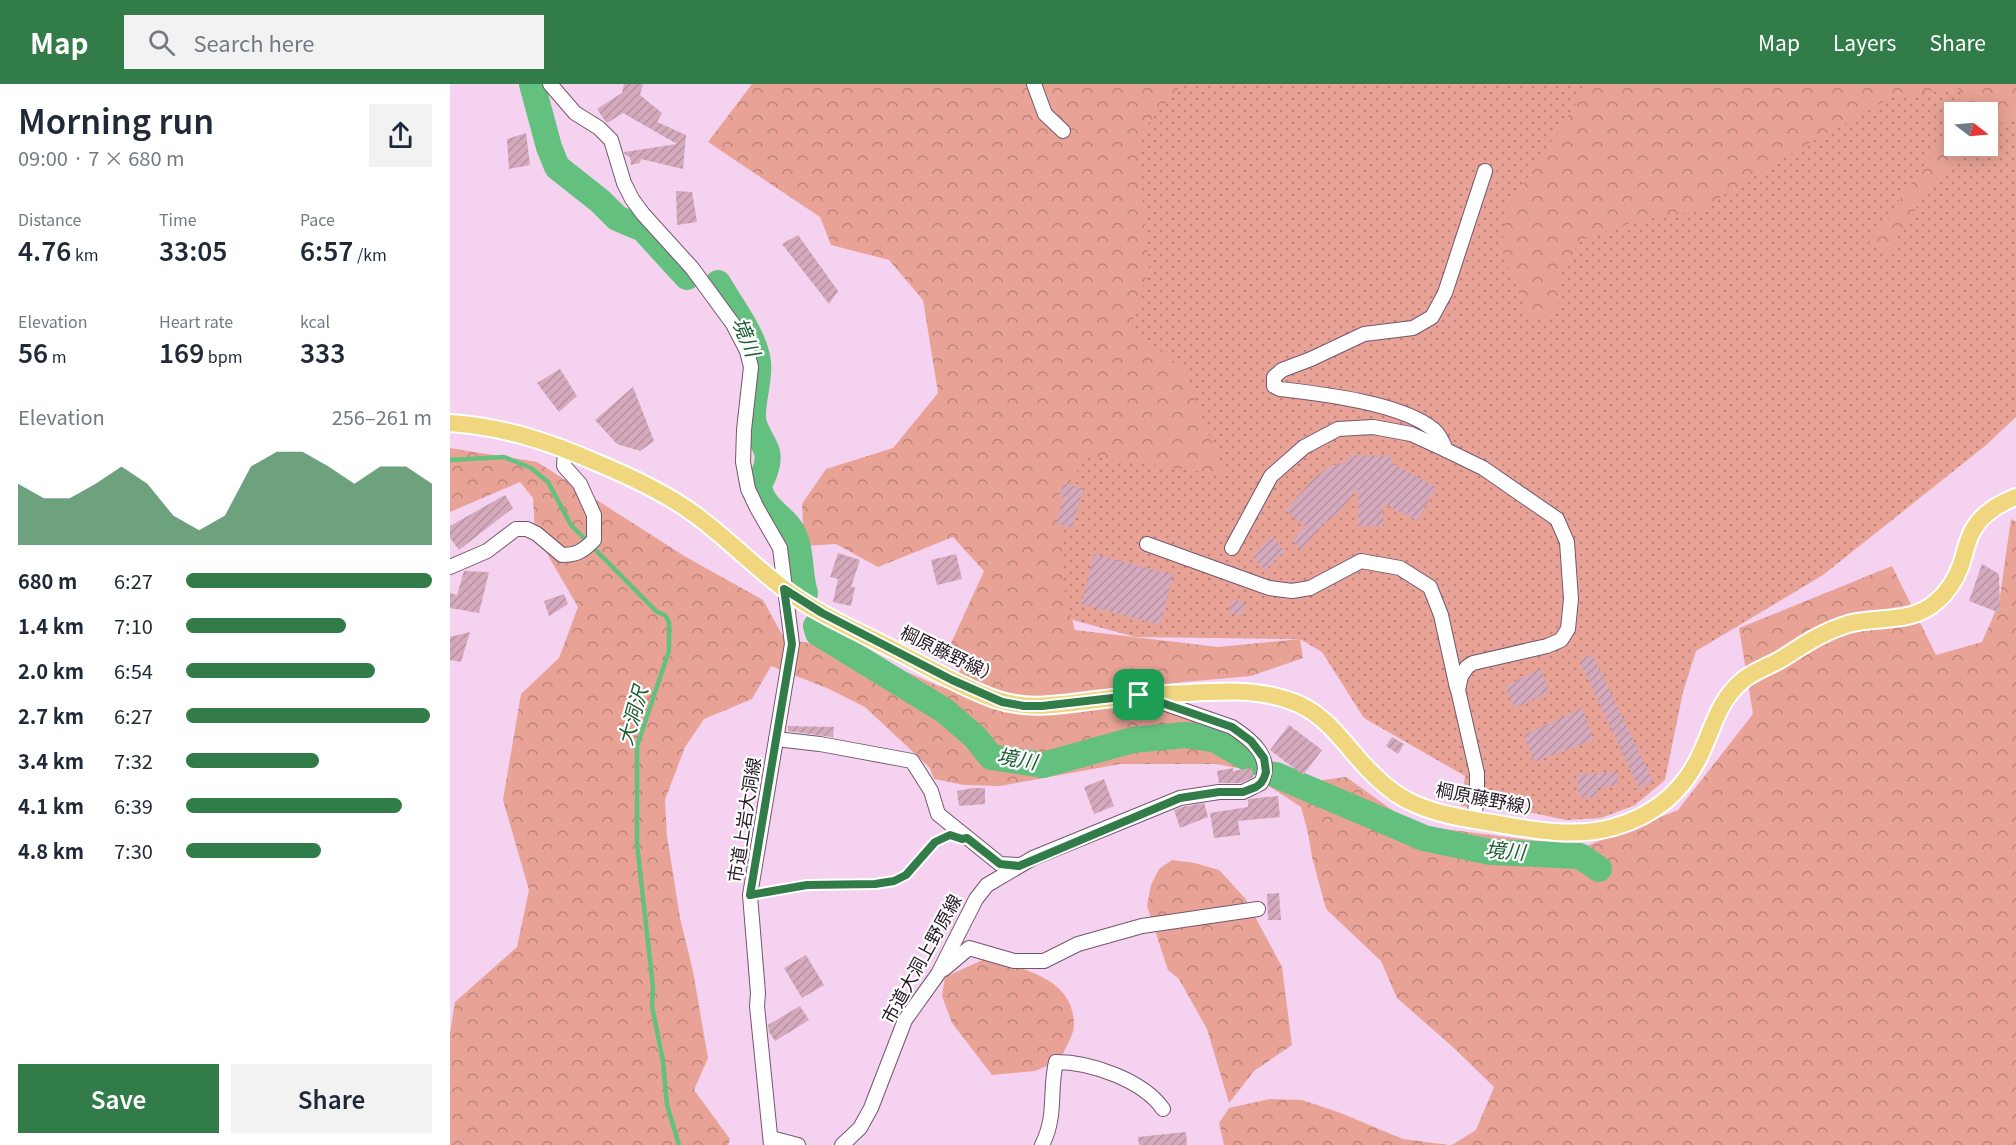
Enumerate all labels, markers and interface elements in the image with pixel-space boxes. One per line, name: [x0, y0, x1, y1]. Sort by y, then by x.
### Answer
search box: [124, 15, 544, 69]
text: Map: [30, 22, 88, 62]
icon: search: [145, 26, 178, 59]
text: Search here: [193, 26, 314, 58]
text: Map: [1758, 27, 1800, 57]
text: Layers: [1833, 27, 1896, 57]
text: Share: [1929, 27, 1986, 57]
text: Morning run: [18, 96, 214, 144]
north arrow: [1944, 102, 1998, 156]
map controls: [1944, 102, 1998, 156]
button: share: [369, 104, 432, 167]
text: 09:00 · 7 × 680 m: [18, 143, 185, 172]
text: Distance: [18, 207, 81, 231]
text: Time: [159, 207, 197, 231]
text: Pace: [300, 207, 335, 231]
text: 4.76: [18, 231, 71, 268]
text: 33:05: [159, 231, 227, 268]
text: 6:57: [300, 231, 353, 268]
text: km: [71, 242, 99, 266]
text: /km: [353, 242, 387, 266]
text: Elevation: [18, 309, 87, 333]
text: Heart rate: [159, 309, 233, 333]
text: kcal: [300, 309, 330, 333]
water label: 境川: [726, 312, 769, 362]
text: 56: [18, 333, 48, 370]
text: 169: [159, 333, 204, 370]
text: 333: [300, 333, 345, 370]
text: m: [48, 344, 67, 368]
text: bpm: [204, 344, 242, 368]
text: Elevation: [18, 402, 105, 431]
text: 256–261 m: [332, 402, 432, 431]
text: 680 m: [18, 566, 77, 595]
text: 6:27: [114, 566, 153, 595]
text: 1.4 km: [18, 611, 84, 640]
text: 7:10: [114, 611, 153, 640]
street label: 棡原藤野線）: [897, 618, 1005, 689]
text: 2.0 km: [18, 656, 84, 685]
text: 6:54: [114, 656, 153, 685]
pin: [1113, 669, 1164, 720]
icon: arrive: [1122, 678, 1155, 711]
water label: 大洞沢: [609, 680, 655, 748]
text: 2.7 km: [18, 701, 84, 730]
text: 6:27: [114, 701, 153, 730]
water label: 境川: [995, 740, 1041, 776]
text: 3.4 km: [18, 746, 84, 775]
text: 7:32: [114, 746, 153, 775]
street label: 市道上岩大洞線: [720, 755, 766, 884]
street label: 棡原藤野線）: [1434, 775, 1545, 821]
text: 4.1 km: [18, 791, 84, 820]
text: 6:39: [114, 791, 153, 820]
water label: 境川: [1484, 833, 1528, 866]
text: 4.8 km: [18, 836, 84, 865]
text: 7:30: [114, 836, 153, 865]
street label: 市道大洞上野原線: [874, 889, 967, 1027]
button: Save: [18, 1064, 219, 1133]
button: Share: [231, 1064, 432, 1133]

